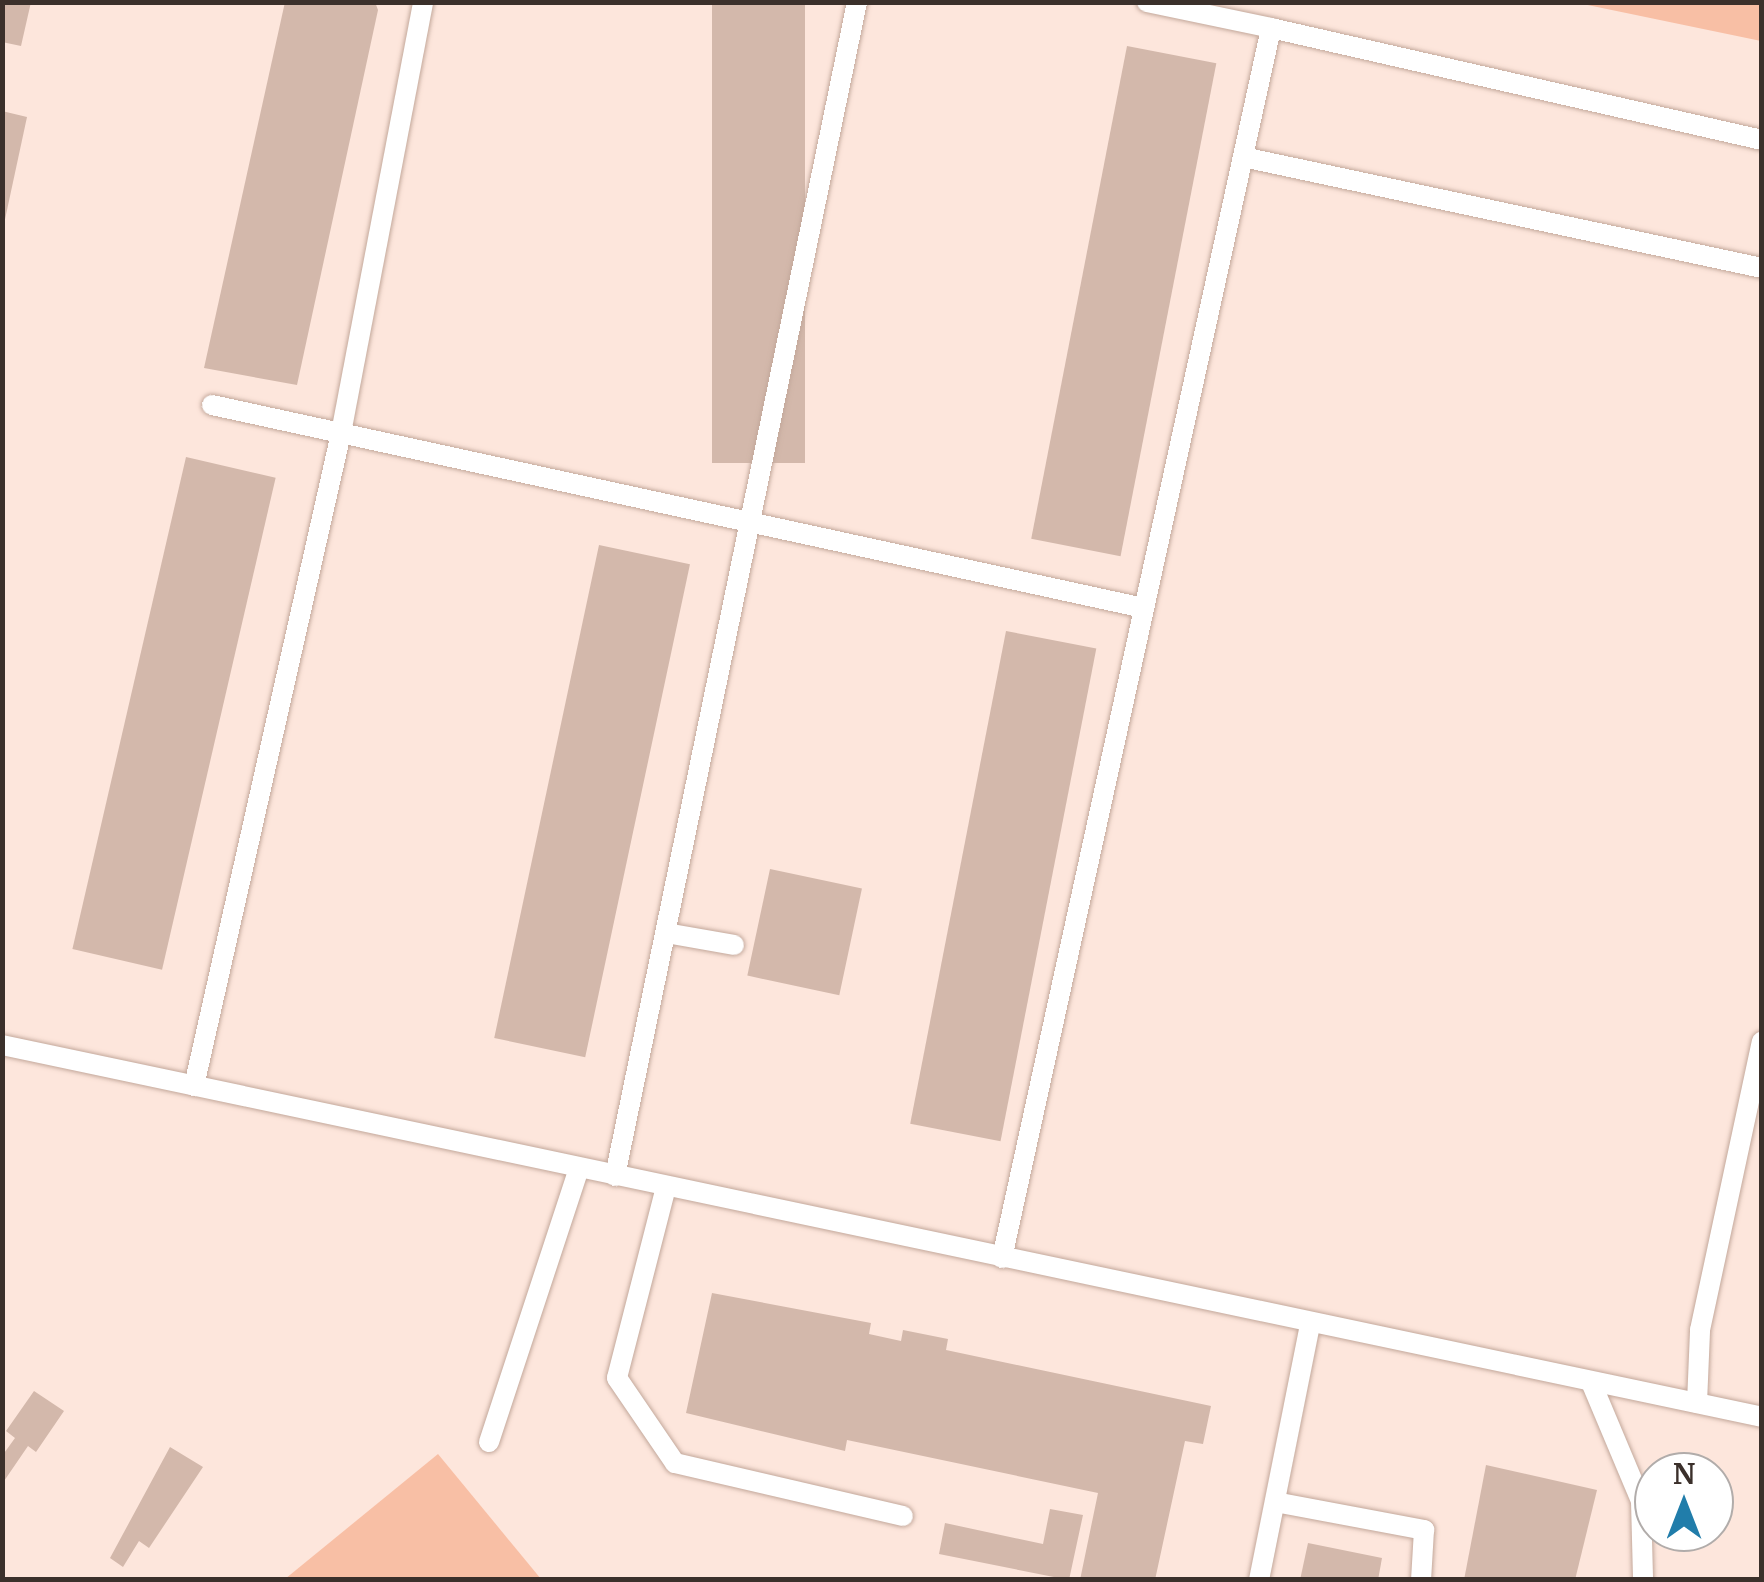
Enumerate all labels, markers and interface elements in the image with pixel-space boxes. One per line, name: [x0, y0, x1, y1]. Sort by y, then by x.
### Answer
north arrow: [1634, 1452, 1734, 1552]
text: N: [1673, 1456, 1695, 1492]

